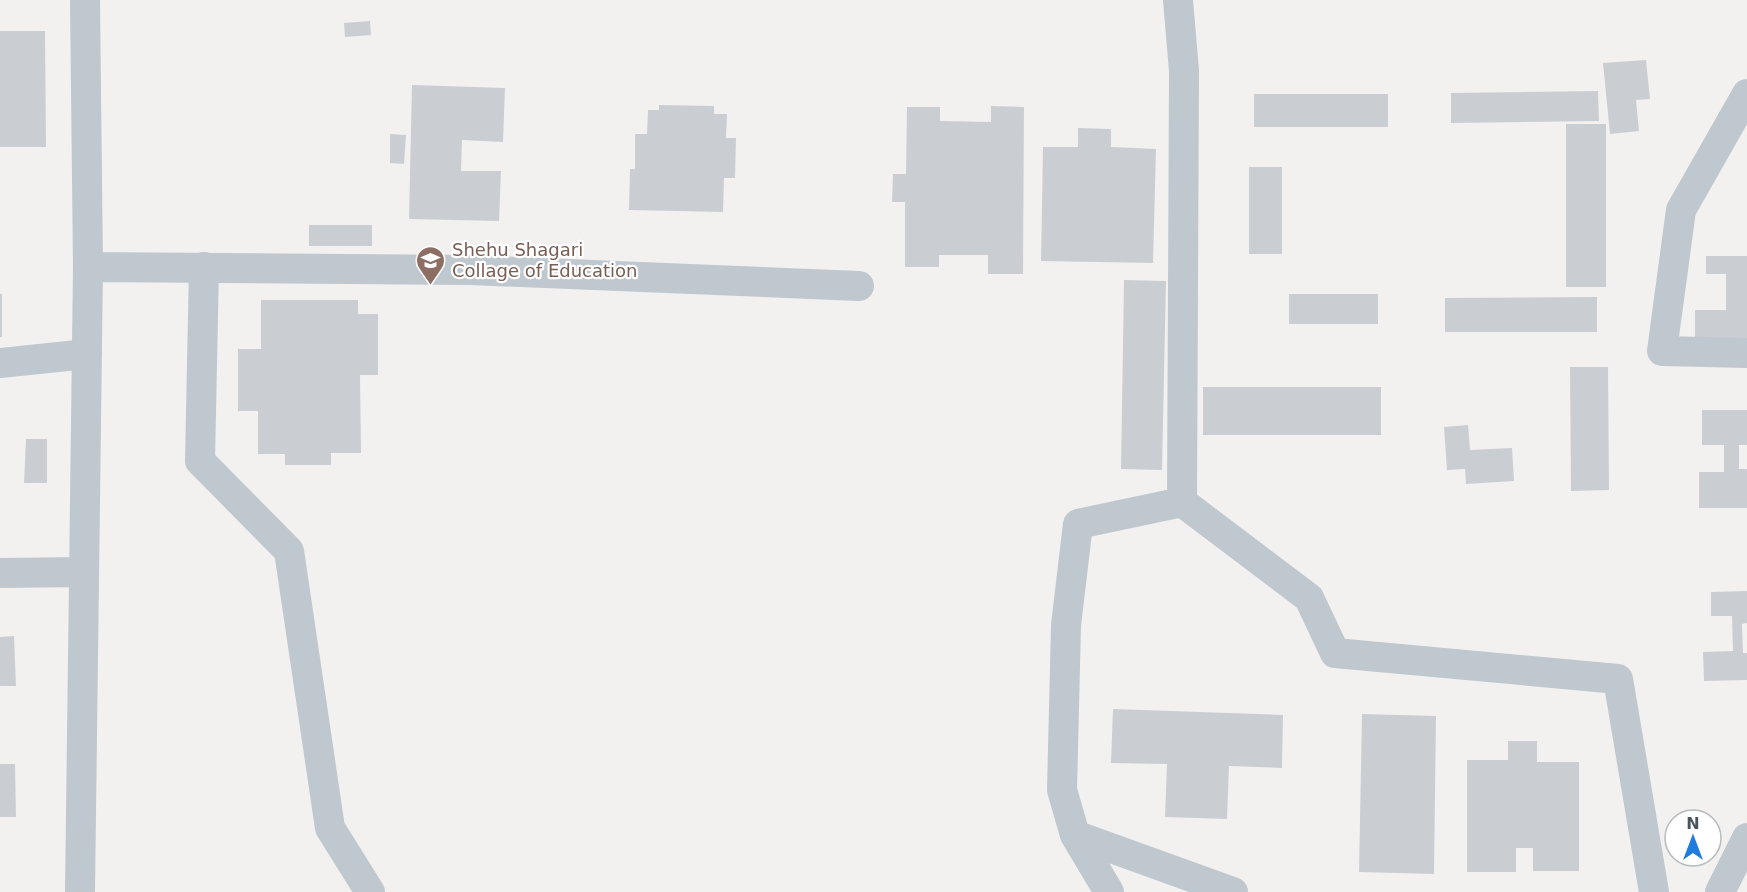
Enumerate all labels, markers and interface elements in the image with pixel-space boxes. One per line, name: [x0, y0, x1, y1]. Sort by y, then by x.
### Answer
place label: Shehu Shagari Collage of Education: [452, 239, 638, 281]
school or university icon: Shehu Shagari Collage of Education: [415, 244, 447, 286]
north arrow: [1663, 808, 1723, 868]
text: N: [1686, 814, 1700, 833]

